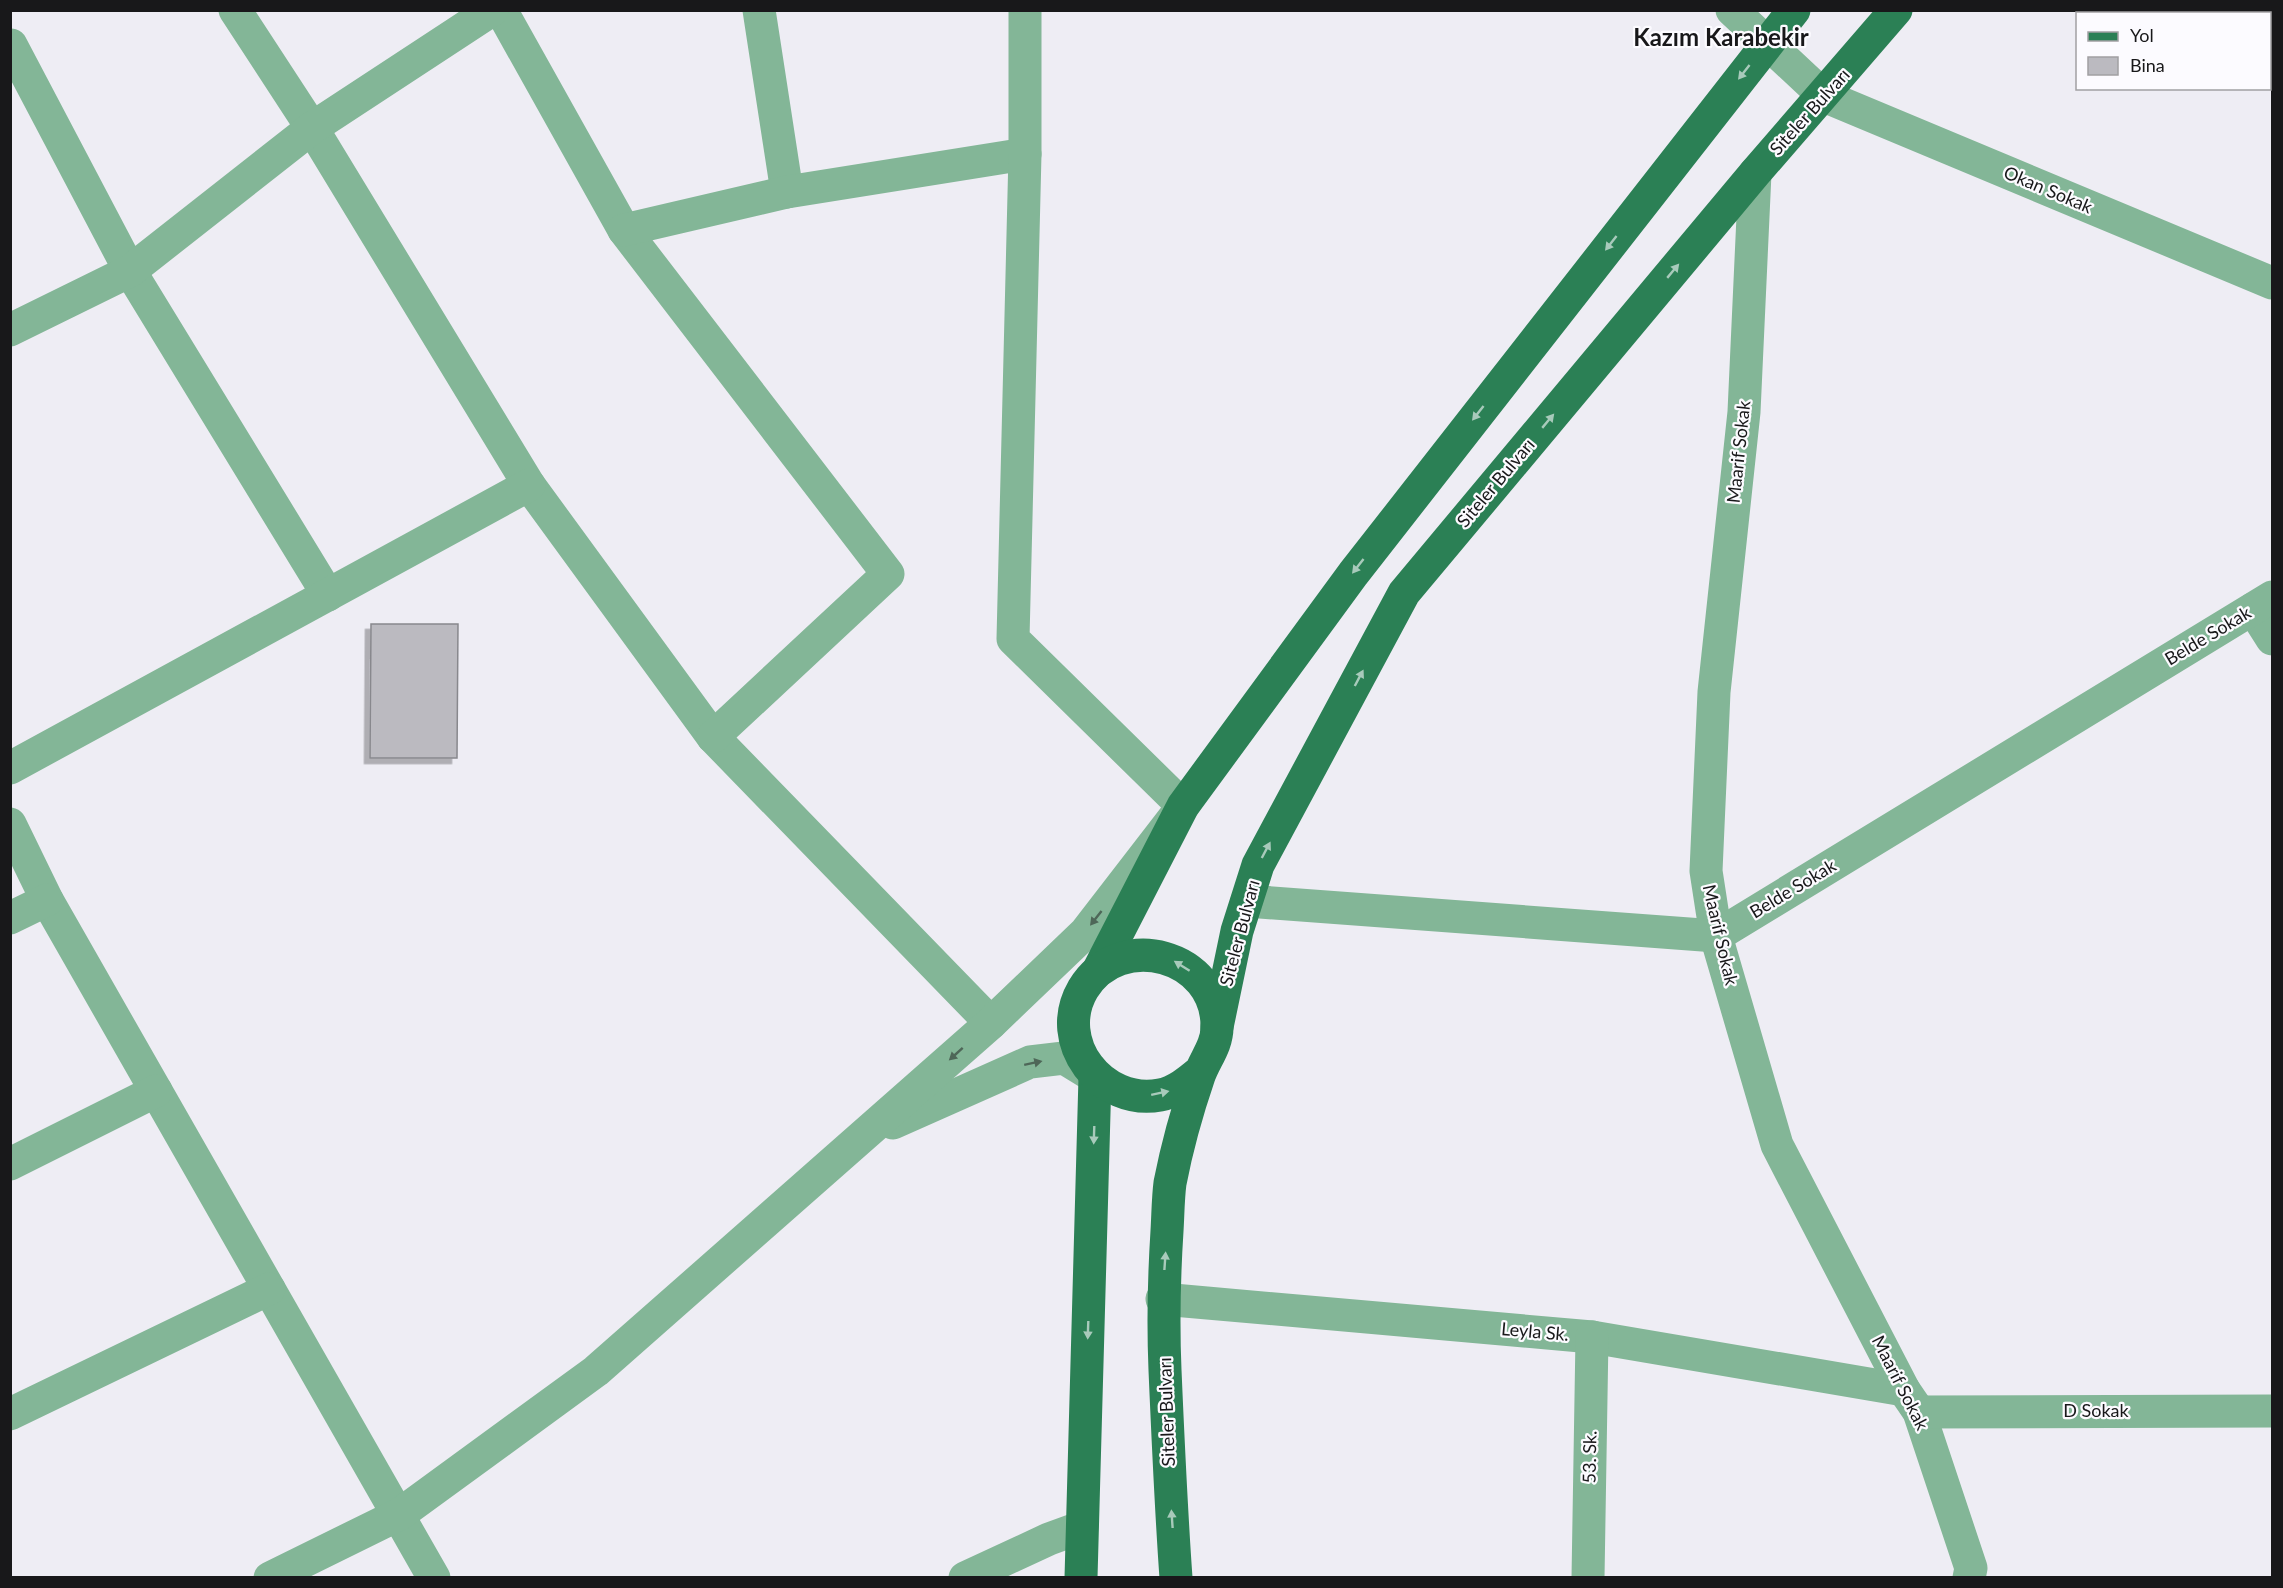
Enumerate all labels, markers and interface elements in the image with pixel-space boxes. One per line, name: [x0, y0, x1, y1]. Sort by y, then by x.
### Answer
legend: [2076, 12, 2271, 90]
district label: Kazım Karabekir: [1633, 22, 1809, 51]
text: Yol: [2130, 24, 2154, 46]
text: Bina: [2130, 54, 2165, 76]
street label: Siteler Bulvarı: [1765, 63, 1854, 159]
one-way arrow: [1739, 65, 1751, 80]
street label: Okan Sokak: [2001, 161, 2097, 218]
one-way arrow: [1606, 235, 1618, 250]
one-way arrow: [1667, 263, 1680, 279]
street label: Maarif Sokak: [1722, 399, 1754, 504]
one-way arrow: [1472, 405, 1485, 421]
one-way arrow: [1542, 413, 1555, 429]
street label: Siteler Bulvarı: [1452, 433, 1539, 531]
one-way arrow: [1353, 559, 1365, 574]
street label: Belde Sokak: [2160, 600, 2255, 669]
one-way arrow: [1354, 669, 1364, 686]
one-way arrow: [1261, 841, 1271, 859]
street label: Belde Sokak: [1745, 853, 1840, 922]
street label: Siteler Bulvarı: [1214, 877, 1264, 988]
street label: Maarif Sokak: [1699, 882, 1743, 988]
one-way arrow: [1091, 911, 1103, 926]
one-way arrow: [1174, 961, 1191, 972]
one-way arrow: [949, 1047, 964, 1060]
one-way arrow: [1024, 1058, 1043, 1067]
one-way arrow: [1151, 1088, 1169, 1098]
one-way arrow: [1089, 1126, 1098, 1145]
one-way arrow: [1160, 1252, 1170, 1271]
street label: Leyla Sk.: [1500, 1317, 1570, 1345]
one-way arrow: [1083, 1321, 1093, 1340]
street label: Maarif Sokak: [1868, 1332, 1934, 1434]
street label: Siteler Bulvarı: [1153, 1357, 1179, 1467]
street label: D Sokak: [2063, 1399, 2130, 1421]
street label: 53. Sk.: [1578, 1430, 1600, 1484]
one-way arrow: [1167, 1510, 1177, 1529]

